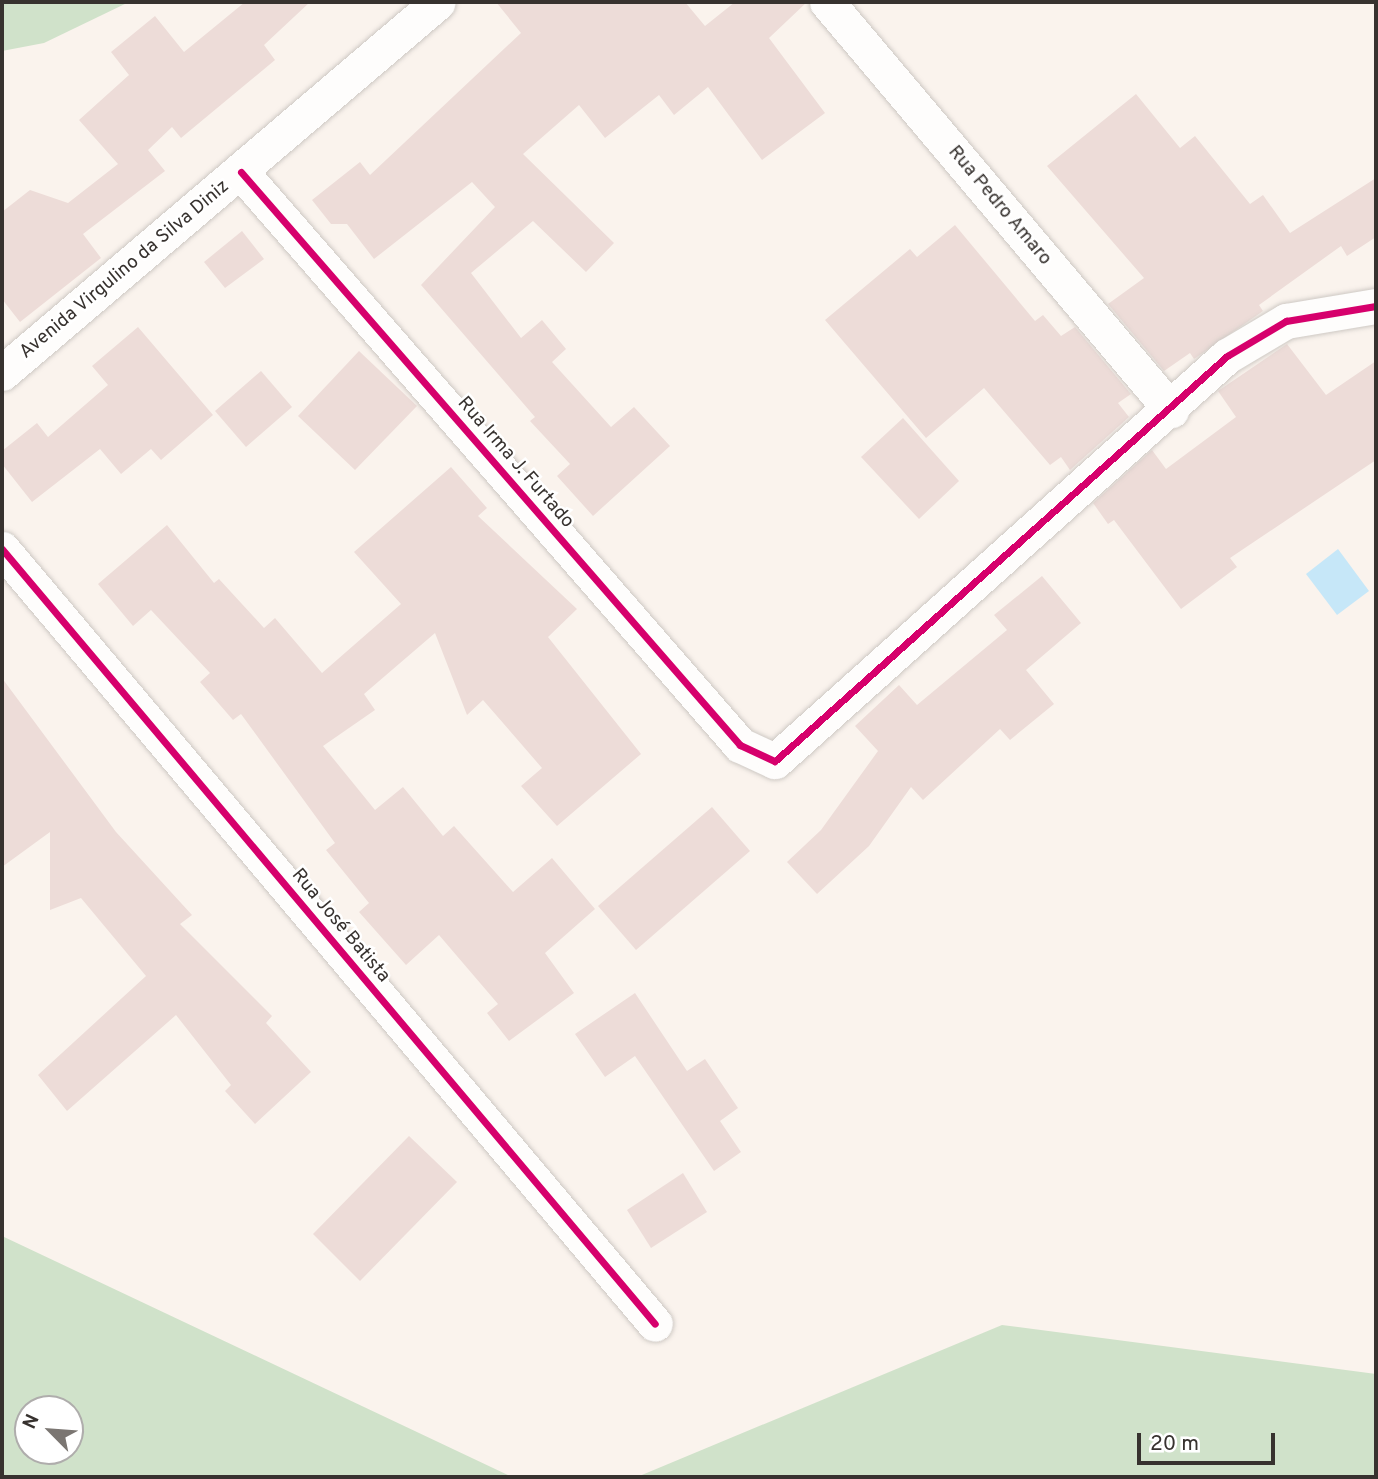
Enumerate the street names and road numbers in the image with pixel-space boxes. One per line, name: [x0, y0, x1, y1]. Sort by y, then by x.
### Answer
street label: Rua Pedro Amaro: [942, 141, 1056, 271]
street label: Avenida Virgulino da Silva Diniz: [15, 175, 235, 365]
street label: Rua Irma J. Furtado: [452, 393, 578, 533]
street label: Rua José Batista: [286, 864, 394, 988]

